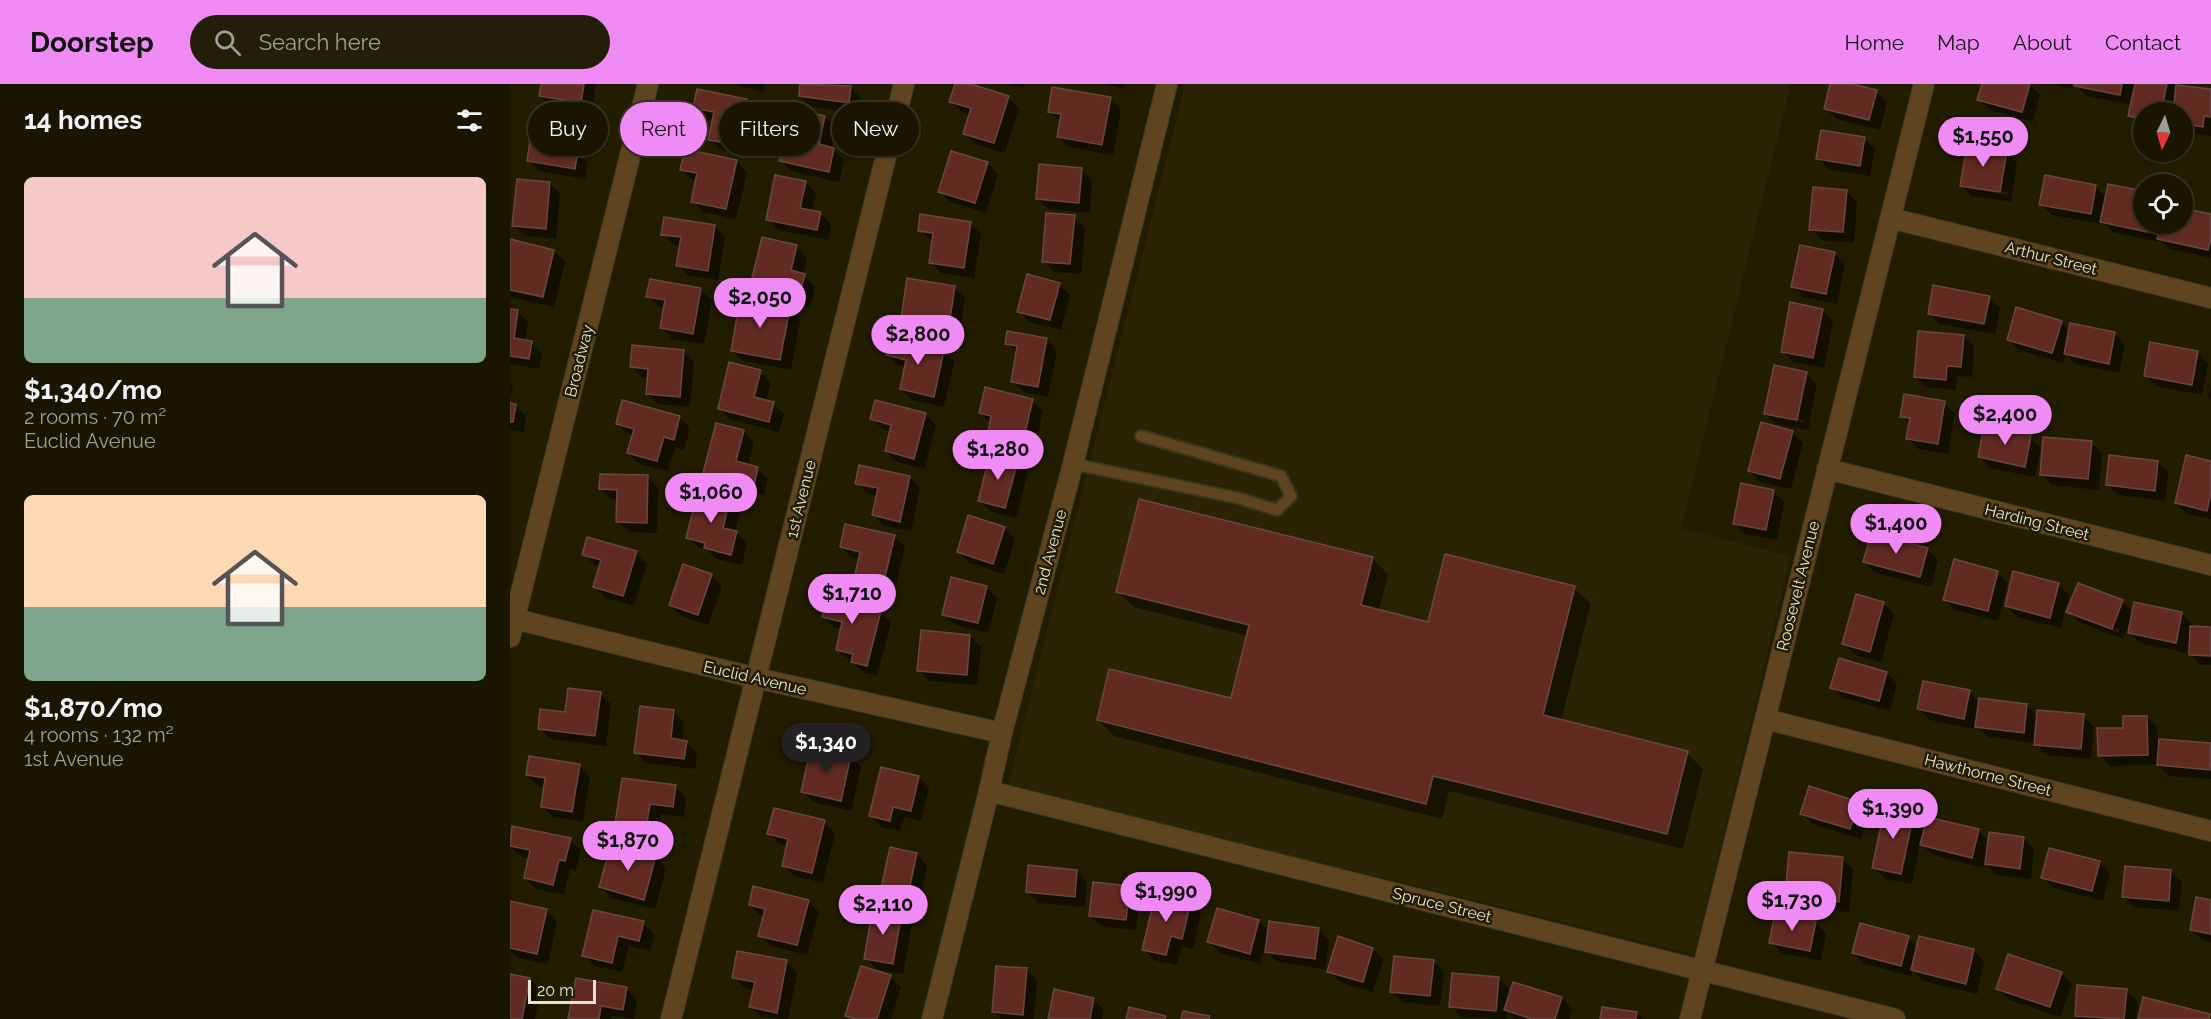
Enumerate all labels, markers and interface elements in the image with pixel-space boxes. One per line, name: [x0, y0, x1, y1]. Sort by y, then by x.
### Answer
search box: [190, 15, 610, 69]
text: Doorstep: [30, 26, 154, 59]
icon: search: [211, 26, 244, 59]
text: Search here: [259, 29, 381, 55]
text: Home: [1845, 30, 1904, 55]
text: Map: [1937, 30, 1980, 55]
text: About: [2013, 30, 2072, 55]
text: Contact: [2105, 30, 2181, 55]
chip: Buy: [528, 102, 608, 156]
chip: Rent: [620, 102, 707, 156]
chip: Filters: [719, 102, 820, 156]
chip: New: [832, 102, 919, 156]
north arrow: [2133, 102, 2193, 162]
map controls: [2133, 102, 2193, 234]
icon: filters: [453, 104, 486, 137]
text: 14 homes: [24, 105, 142, 135]
pin: $1,550: [1934, 117, 2032, 168]
text: $1,550: [1952, 124, 2014, 148]
button: locate: [2133, 174, 2193, 234]
icon: home: [201, 216, 309, 324]
street label: Arthur Street: [2003, 237, 2100, 279]
pin: $2,050: [711, 278, 809, 329]
text: $2,050: [728, 285, 792, 309]
pin: $2,800: [869, 315, 967, 366]
street label: Broadway: [561, 322, 597, 399]
text: $2,800: [885, 322, 951, 346]
text: $1,340/mo: [24, 375, 162, 405]
pin: $2,400: [1956, 395, 2054, 446]
text: $2,400: [1973, 402, 2037, 426]
text: 2 rooms · 70 m²: [24, 405, 166, 429]
text: Euclid Avenue: [24, 429, 156, 453]
pin: $1,280: [949, 430, 1047, 481]
text: $1,280: [967, 437, 1029, 461]
street label: 1st Avenue: [782, 458, 820, 540]
pin: $1,060: [662, 473, 760, 524]
text: $1,060: [679, 480, 743, 504]
street label: Harding Street: [1983, 500, 2092, 544]
pin: $1,400: [1847, 504, 1945, 555]
street label: 2nd Avenue: [1030, 507, 1070, 597]
text: $1,400: [1864, 511, 1928, 535]
street label: Roosevelt Avenue: [1773, 519, 1823, 653]
icon: home: [201, 534, 309, 642]
pin: $1,710: [803, 574, 901, 625]
text: $1,710: [822, 581, 882, 605]
street label: Euclid Avenue: [702, 657, 808, 699]
text: $1,870/mo: [24, 693, 163, 723]
text: 4 rooms · 132 m²: [24, 723, 173, 747]
pin: $1,340: [777, 723, 875, 774]
text: $1,340: [795, 730, 857, 754]
text: 1st Avenue: [24, 747, 124, 771]
street label: Hawthorne Street: [1923, 750, 2054, 800]
pin: $1,390: [1844, 789, 1942, 840]
text: $1,390: [1862, 796, 1924, 820]
pin: $1,870: [579, 821, 677, 872]
text: $1,870: [597, 828, 659, 852]
pin: $1,990: [1117, 872, 1215, 923]
text: $1,990: [1134, 879, 1198, 903]
pin: $1,730: [1743, 881, 1841, 932]
street label: Spruce Street: [1391, 884, 1494, 927]
pin: $2,110: [834, 885, 932, 936]
text: $1,730: [1761, 888, 1823, 912]
text: $2,110: [853, 892, 913, 916]
scale bar: [528, 977, 596, 1004]
text: 20 m: [537, 981, 574, 1000]

